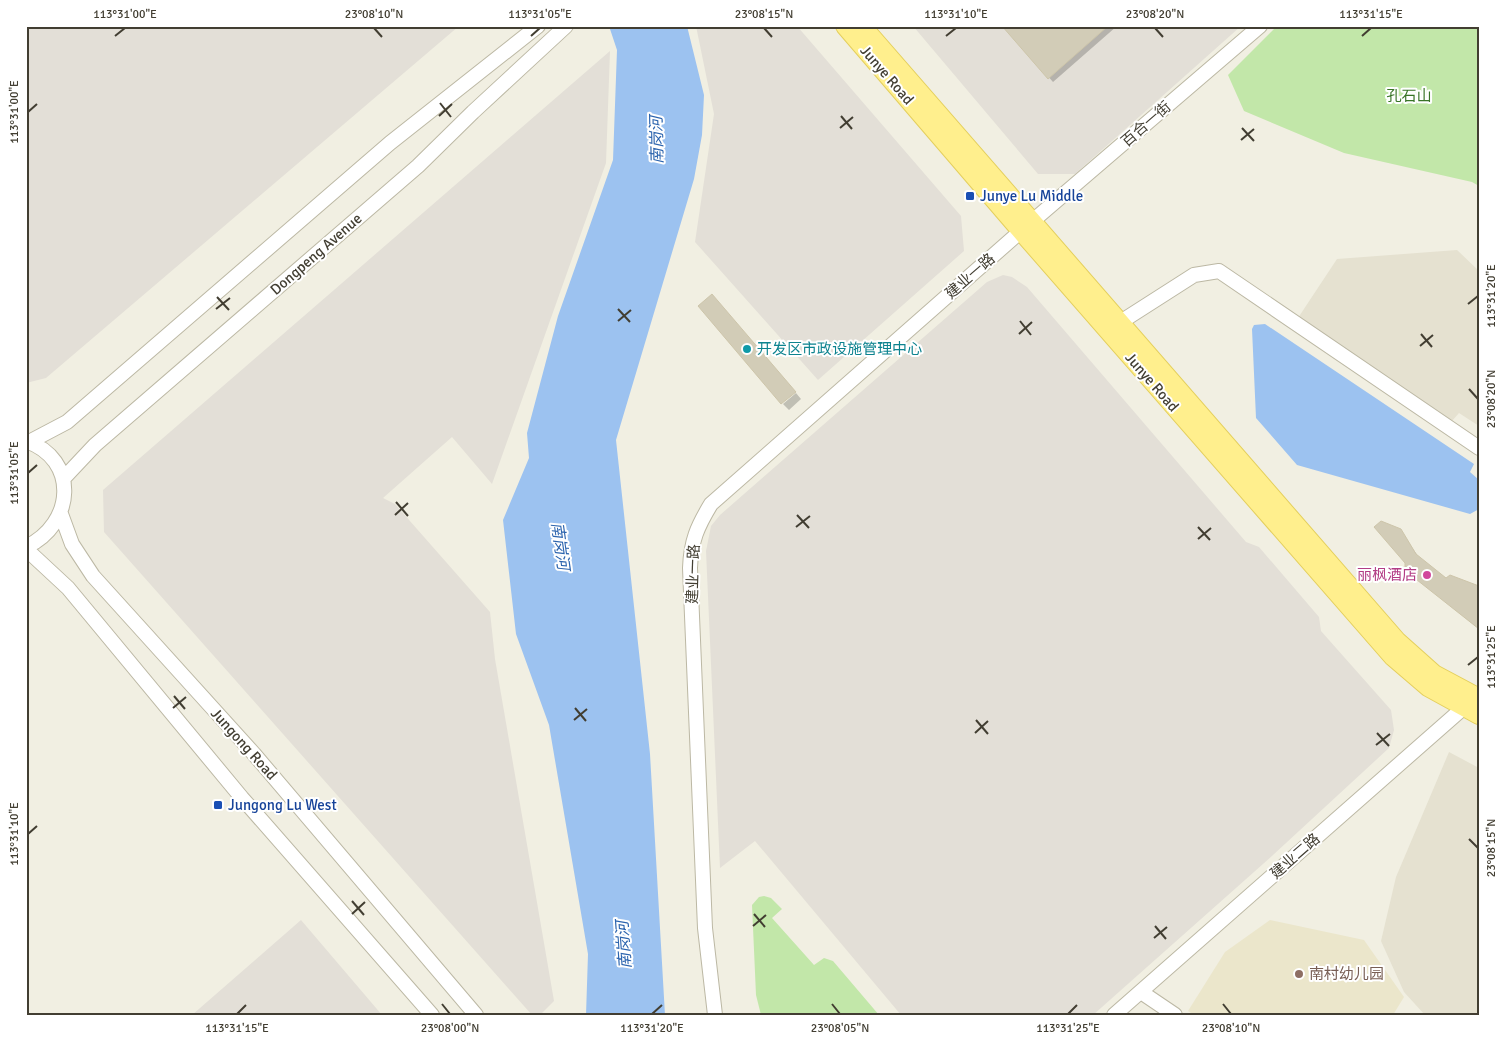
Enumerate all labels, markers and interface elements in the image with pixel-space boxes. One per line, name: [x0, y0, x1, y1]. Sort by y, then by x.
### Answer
text: 113°31'00"E: [93, 7, 157, 22]
text: 23°08'10"N: [345, 7, 403, 22]
text: 113°31'05"E: [508, 7, 572, 22]
text: 23°08'15"N: [735, 7, 793, 22]
text: 113°31'10"E: [924, 7, 988, 22]
text: 23°08'20"N: [1126, 7, 1184, 22]
text: 113°31'15"E: [1339, 7, 1403, 22]
street label: Junye Road: [856, 42, 918, 108]
text: 113°31'00"E: [7, 80, 22, 144]
park label: 孔石山: [1386, 87, 1432, 105]
street label: 百合一街: [1117, 98, 1175, 150]
water label: 南岗河: [647, 113, 667, 164]
place label: Junye Lu Middle: [980, 187, 1083, 205]
marker: Junye Lu Middle: [964, 190, 976, 202]
street label: Dongpeng Avenue: [267, 209, 365, 299]
street label: 建业一路: [941, 250, 999, 302]
text: 113°31'20"E: [1484, 264, 1499, 328]
place label: 开发区市政设施管理中心: [757, 340, 922, 358]
marker: 开发区市政设施管理中心: [741, 343, 753, 355]
street label: Junye Road: [1121, 349, 1183, 415]
text: 23°08'20"N: [1484, 370, 1499, 428]
text: 113°31'05"E: [7, 441, 22, 505]
water label: 南岗河: [547, 521, 574, 574]
street label: 建业一路: [683, 544, 703, 604]
place label: 丽枫酒店: [1357, 566, 1417, 584]
marker: 丽枫酒店: [1421, 569, 1433, 581]
text: 113°31'25"E: [1484, 625, 1499, 689]
street label: Jungong Road: [207, 704, 281, 784]
place label: Jungong Lu West: [228, 796, 337, 814]
marker: Jungong Lu West: [212, 799, 224, 811]
text: 113°31'10"E: [7, 802, 22, 866]
text: 23°08'15"N: [1484, 819, 1499, 877]
street label: 建业二路: [1266, 830, 1324, 882]
water label: 南岗河: [612, 917, 636, 970]
place label: 南村幼儿园: [1309, 965, 1384, 983]
marker: 南村幼儿园: [1293, 968, 1305, 980]
text: 113°31'15"E: [205, 1021, 269, 1036]
text: 23°08'00"N: [421, 1021, 479, 1036]
text: 113°31'20"E: [620, 1021, 684, 1036]
text: 23°08'05"N: [811, 1021, 869, 1036]
text: 113°31'25"E: [1036, 1021, 1100, 1036]
text: 23°08'10"N: [1202, 1021, 1260, 1036]

